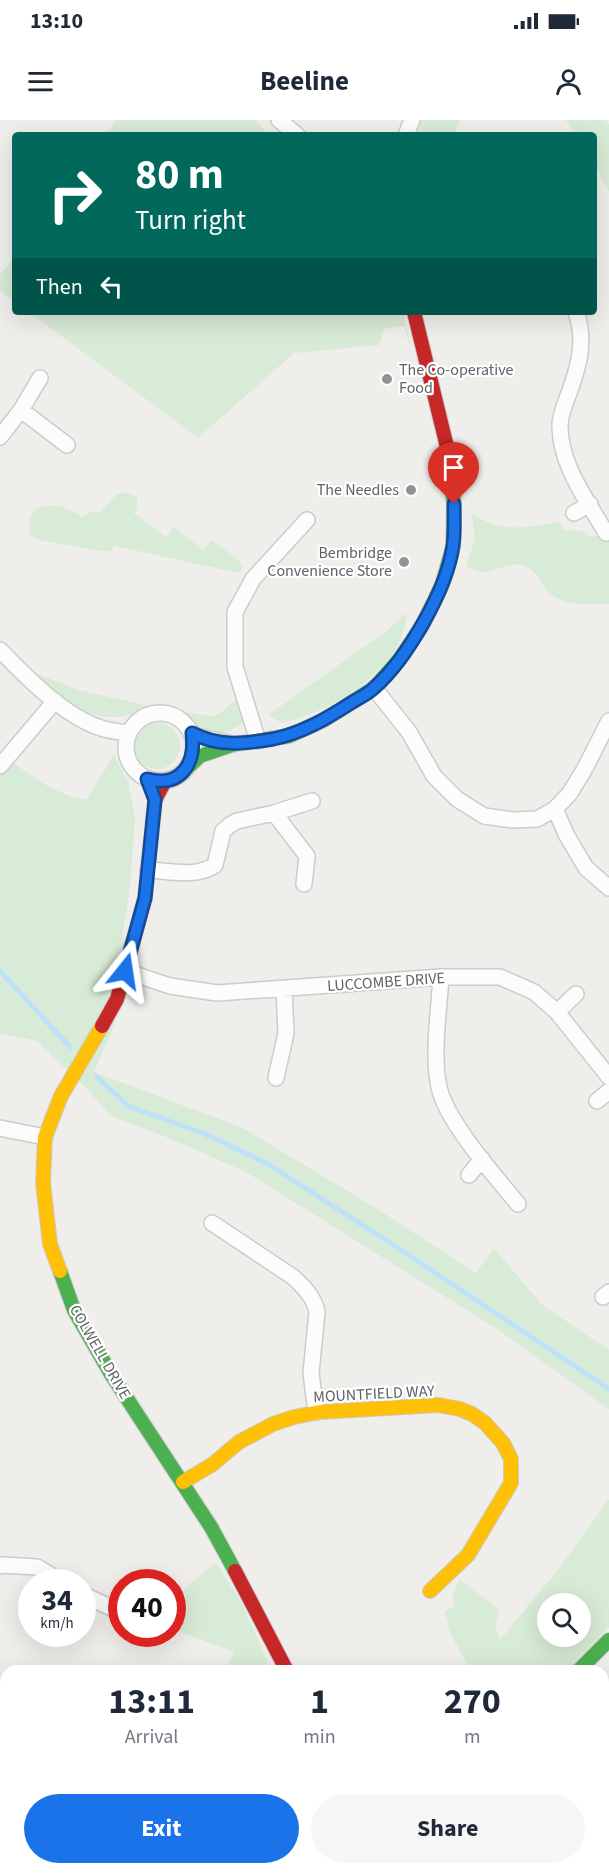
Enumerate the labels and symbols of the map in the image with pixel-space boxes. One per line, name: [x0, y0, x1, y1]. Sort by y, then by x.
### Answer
place label: The Co-operative Food: [399, 359, 514, 399]
marker: The Co-operative Food: [380, 372, 394, 386]
pin: [428, 442, 479, 504]
place label: The Needles: [317, 479, 399, 501]
marker: The Needles: [404, 483, 418, 497]
place label: Bembridge Convenience Store: [267, 542, 392, 582]
marker: Bembridge Convenience Store: [397, 555, 411, 569]
position arrow: [93, 939, 157, 1003]
street label: LUCCOMBE DRIVE: [326, 967, 446, 997]
street label: COLWELL DRIVE: [64, 1301, 136, 1403]
street label: MOUNTFIELD WAY: [313, 1380, 436, 1408]
speed limit sign: 40: [108, 1569, 186, 1647]

